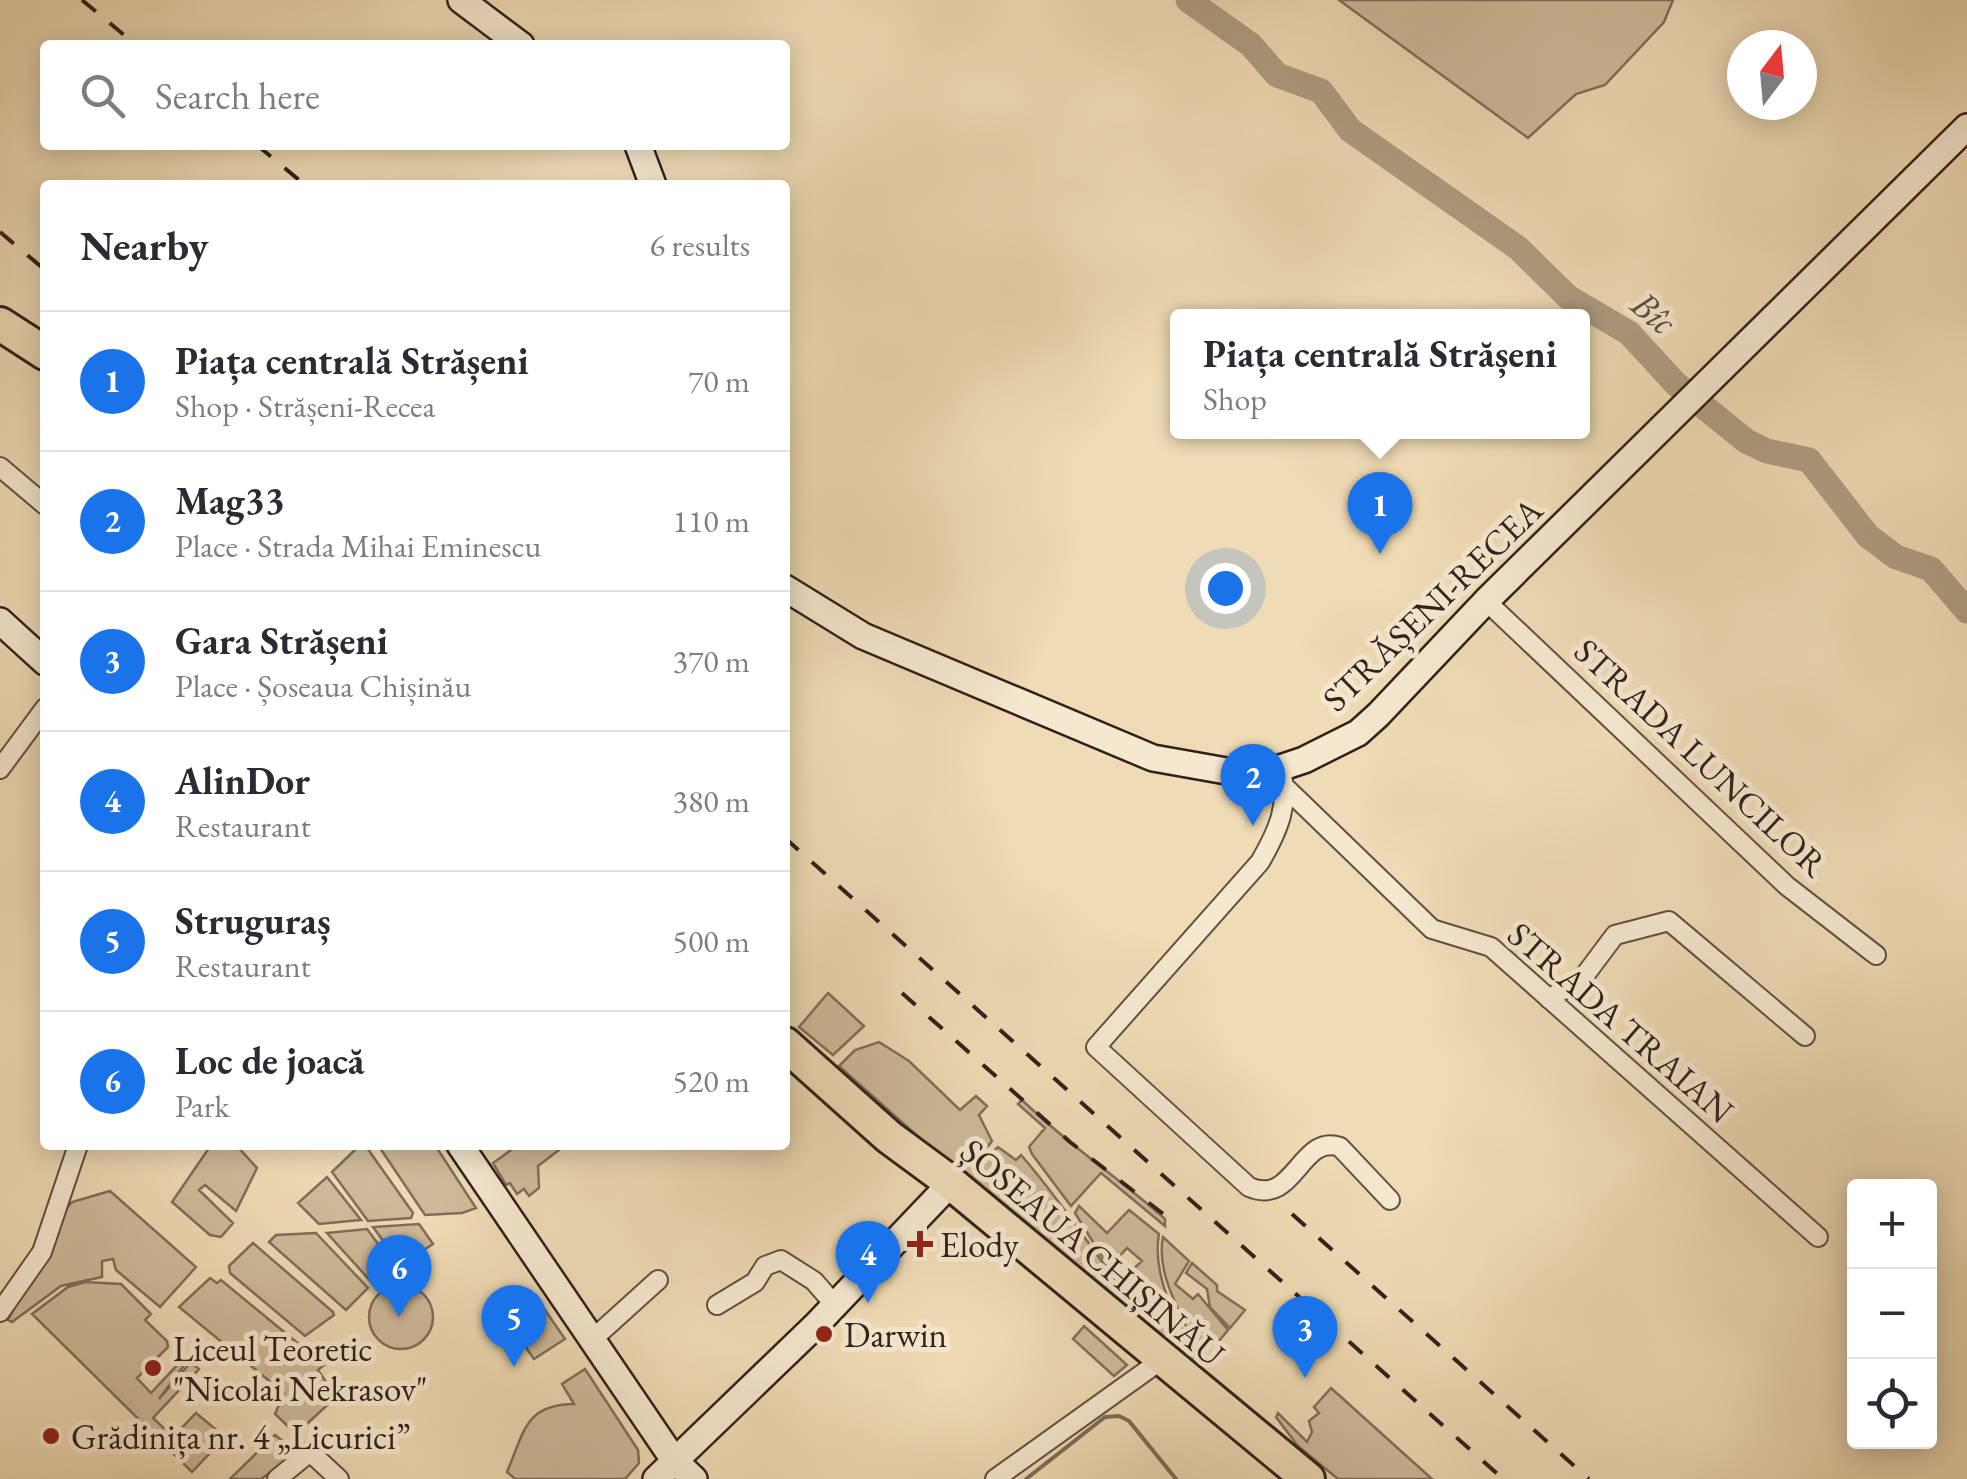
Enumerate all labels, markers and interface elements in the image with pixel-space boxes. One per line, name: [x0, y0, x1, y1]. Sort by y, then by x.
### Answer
north arrow: [1727, 30, 1817, 120]
search box: [40, 40, 790, 150]
icon: search: [75, 68, 130, 123]
text: Search here: [155, 71, 320, 120]
text: Nearby: [80, 218, 209, 273]
text: 6 results: [650, 224, 750, 266]
water label: Bîc: [1621, 278, 1687, 346]
popup: [1170, 309, 1590, 439]
text: Piața centrală Strășeni: [1203, 329, 1557, 378]
text: Piața centrală Strășeni: [175, 336, 529, 385]
text: 1: [104, 360, 121, 402]
text: 70 m: [688, 360, 750, 402]
text: Shop: [1203, 378, 1267, 420]
text: Shop · Strășeni-Recea: [175, 385, 435, 427]
pin: 1: [1348, 472, 1412, 554]
text: Mag33: [175, 476, 285, 525]
street label: STRĂȘENI-RECEA: [1312, 487, 1552, 721]
text: 2: [104, 500, 121, 542]
text: 110 m: [673, 500, 750, 542]
text: Place · Strada Mihai Eminescu: [175, 525, 541, 567]
your location: [1200, 563, 1251, 614]
text: Gara Strășeni: [175, 616, 388, 665]
street label: STRADA LUNCILOR: [1565, 628, 1838, 887]
text: 3: [104, 640, 121, 682]
text: 370 m: [673, 640, 750, 682]
text: Place · Șoseaua Chișinău: [175, 665, 471, 707]
pin: 2: [1220, 744, 1286, 826]
text: AlinDor: [175, 756, 310, 805]
text: 4: [104, 780, 121, 822]
text: 380 m: [673, 780, 750, 822]
text: Restaurant: [175, 805, 311, 847]
text: Struguraș: [175, 896, 331, 945]
street label: STRADA TRAIAN: [1499, 912, 1743, 1133]
text: 5: [104, 920, 121, 962]
text: 500 m: [673, 920, 750, 962]
text: Restaurant: [175, 945, 311, 987]
text: Loc de joacă: [175, 1036, 364, 1085]
text: 6: [104, 1060, 121, 1102]
text: 520 m: [673, 1060, 750, 1102]
text: Park: [175, 1085, 230, 1127]
street label: ȘOSEAUA CHIȘINĂU: [952, 1128, 1234, 1376]
map controls: [1847, 1179, 1937, 1449]
button: +: [1847, 1179, 1937, 1269]
pin: 4: [836, 1220, 900, 1303]
place label: Elody: [940, 1222, 1019, 1267]
marker: Elody: [909, 1233, 931, 1255]
pin: 6: [366, 1234, 432, 1317]
button: −: [1847, 1269, 1937, 1359]
pin: 5: [482, 1284, 546, 1367]
pin: 3: [1272, 1296, 1338, 1378]
place label: Darwin: [844, 1312, 947, 1357]
marker: Darwin: [813, 1323, 835, 1345]
place label: Liceul Teoretic "Nicolai Nekrasov": [173, 1326, 428, 1411]
marker: Liceul Teoretic "Nicolai Nekrasov": [142, 1357, 164, 1379]
button: locate: [1847, 1359, 1937, 1449]
place label: Grădinița nr. 4 „Licurici”: [71, 1414, 411, 1459]
marker: Grădinița nr. 4 „Licurici”: [40, 1425, 62, 1447]

